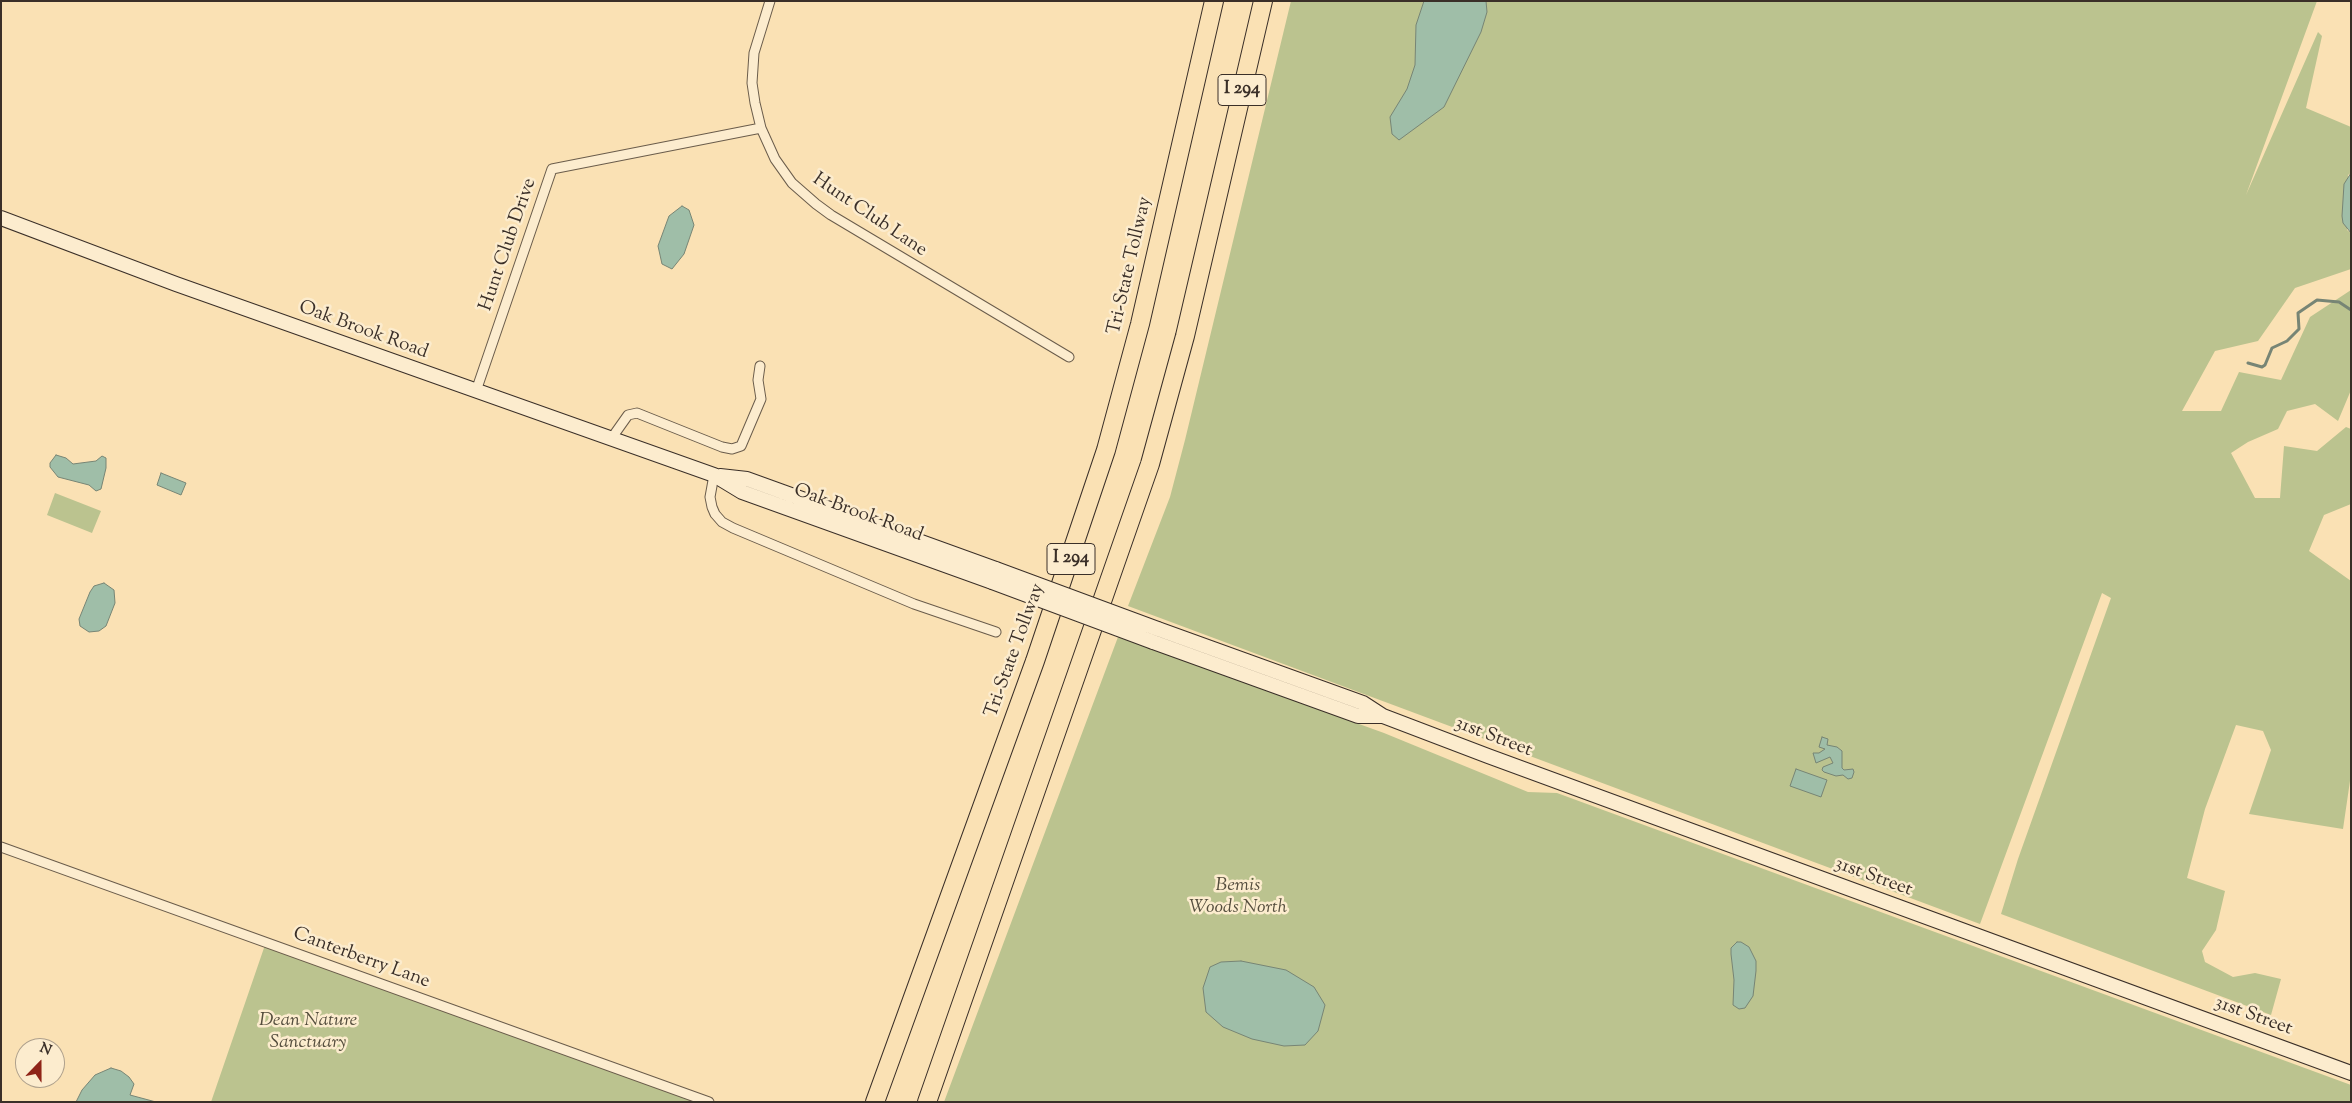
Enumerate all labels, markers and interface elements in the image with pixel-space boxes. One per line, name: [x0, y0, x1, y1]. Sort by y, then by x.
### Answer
road number: I 294: [1218, 74, 1266, 106]
street label: Hunt Club Lane: [807, 169, 931, 263]
street label: Hunt Club Drive: [476, 176, 542, 314]
street label: Tri-State Tollway: [1104, 195, 1158, 337]
street label: Oak Brook Road: [295, 297, 431, 365]
street label: Oak Brook Road: [790, 480, 926, 548]
road number: I 294: [1047, 544, 1095, 574]
street label: Tri-State Tollway: [981, 581, 1051, 721]
street label: 31st Street: [1451, 713, 1535, 763]
street label: 31st Street: [1831, 853, 1915, 903]
park label: Bemis Woods North: [1189, 876, 1287, 920]
street label: Canterberry Lane: [289, 924, 433, 994]
street label: 31st Street: [2211, 992, 2295, 1042]
park label: Dean Nature Sanctuary: [259, 1011, 357, 1055]
north arrow: [15, 1038, 65, 1088]
text: N: [36, 1039, 54, 1061]

